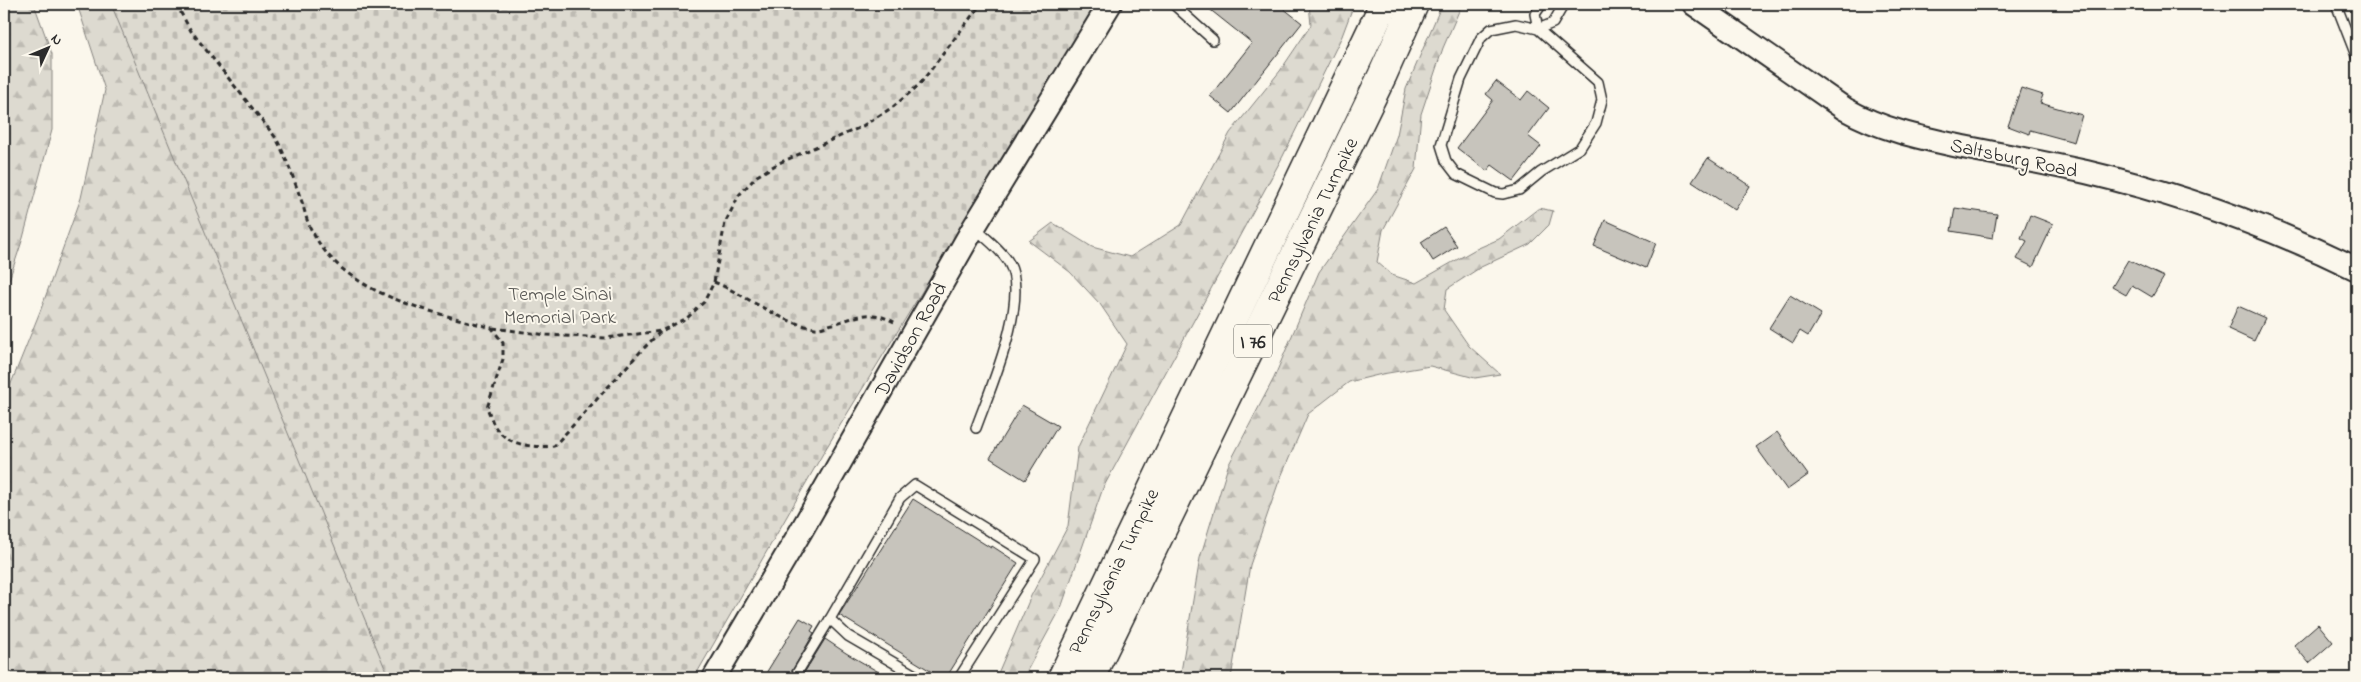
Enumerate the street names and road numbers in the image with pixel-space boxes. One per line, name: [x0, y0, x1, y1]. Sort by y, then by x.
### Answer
street label: Saltsburg Road: [1947, 132, 2080, 188]
street label: Pennsylvania Turnpike: [1261, 133, 1367, 309]
street label: Davidson Road: [868, 278, 956, 404]
road number: I 76: [1234, 324, 1272, 358]
street label: Pennsylvania Turnpike: [1062, 484, 1168, 660]

